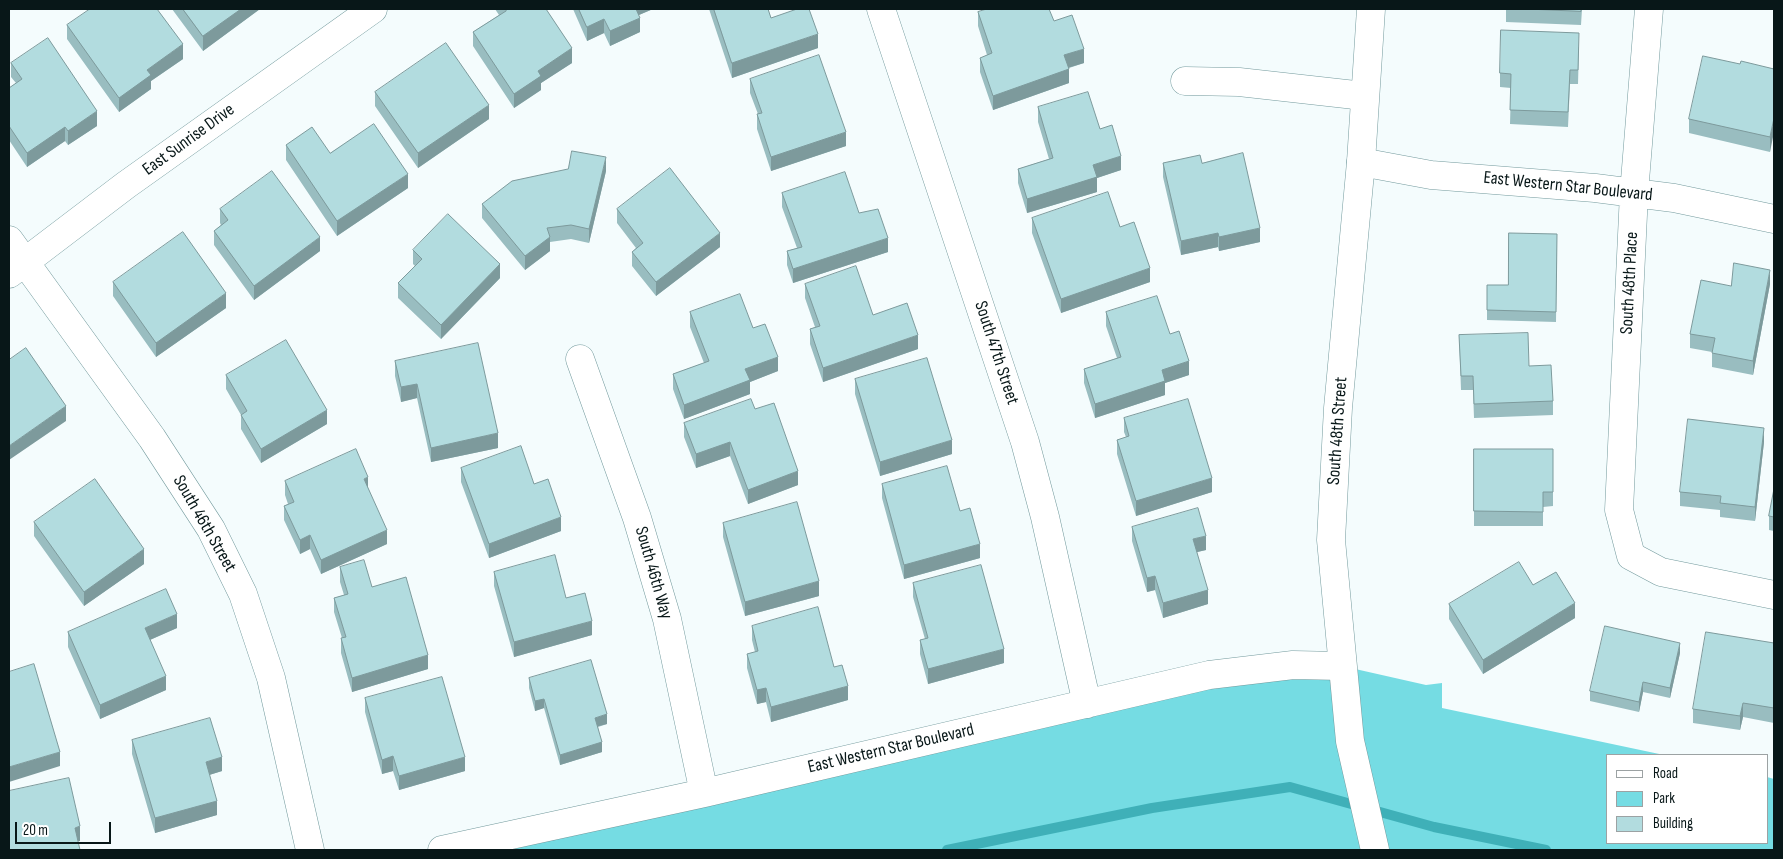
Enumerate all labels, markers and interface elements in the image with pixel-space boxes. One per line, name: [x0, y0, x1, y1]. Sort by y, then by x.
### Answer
street label: East Sunrise Drive: [139, 99, 239, 181]
street label: East Western Star Boulevard: [1482, 167, 1654, 207]
street label: South 48th Place: [1617, 231, 1643, 335]
street label: South 47th Street: [969, 299, 1023, 407]
street label: South 48th Street: [1323, 376, 1353, 486]
street label: South 46th Street: [168, 472, 240, 576]
street label: South 46th Way: [629, 524, 677, 622]
street label: East Western Star Boulevard: [806, 719, 976, 779]
legend: [1606, 754, 1768, 844]
text: Road: [1653, 764, 1678, 783]
text: Park: [1653, 789, 1675, 808]
scale bar: [18, 812, 114, 844]
text: Building: [1653, 814, 1693, 833]
text: 20 m: [23, 821, 48, 840]

